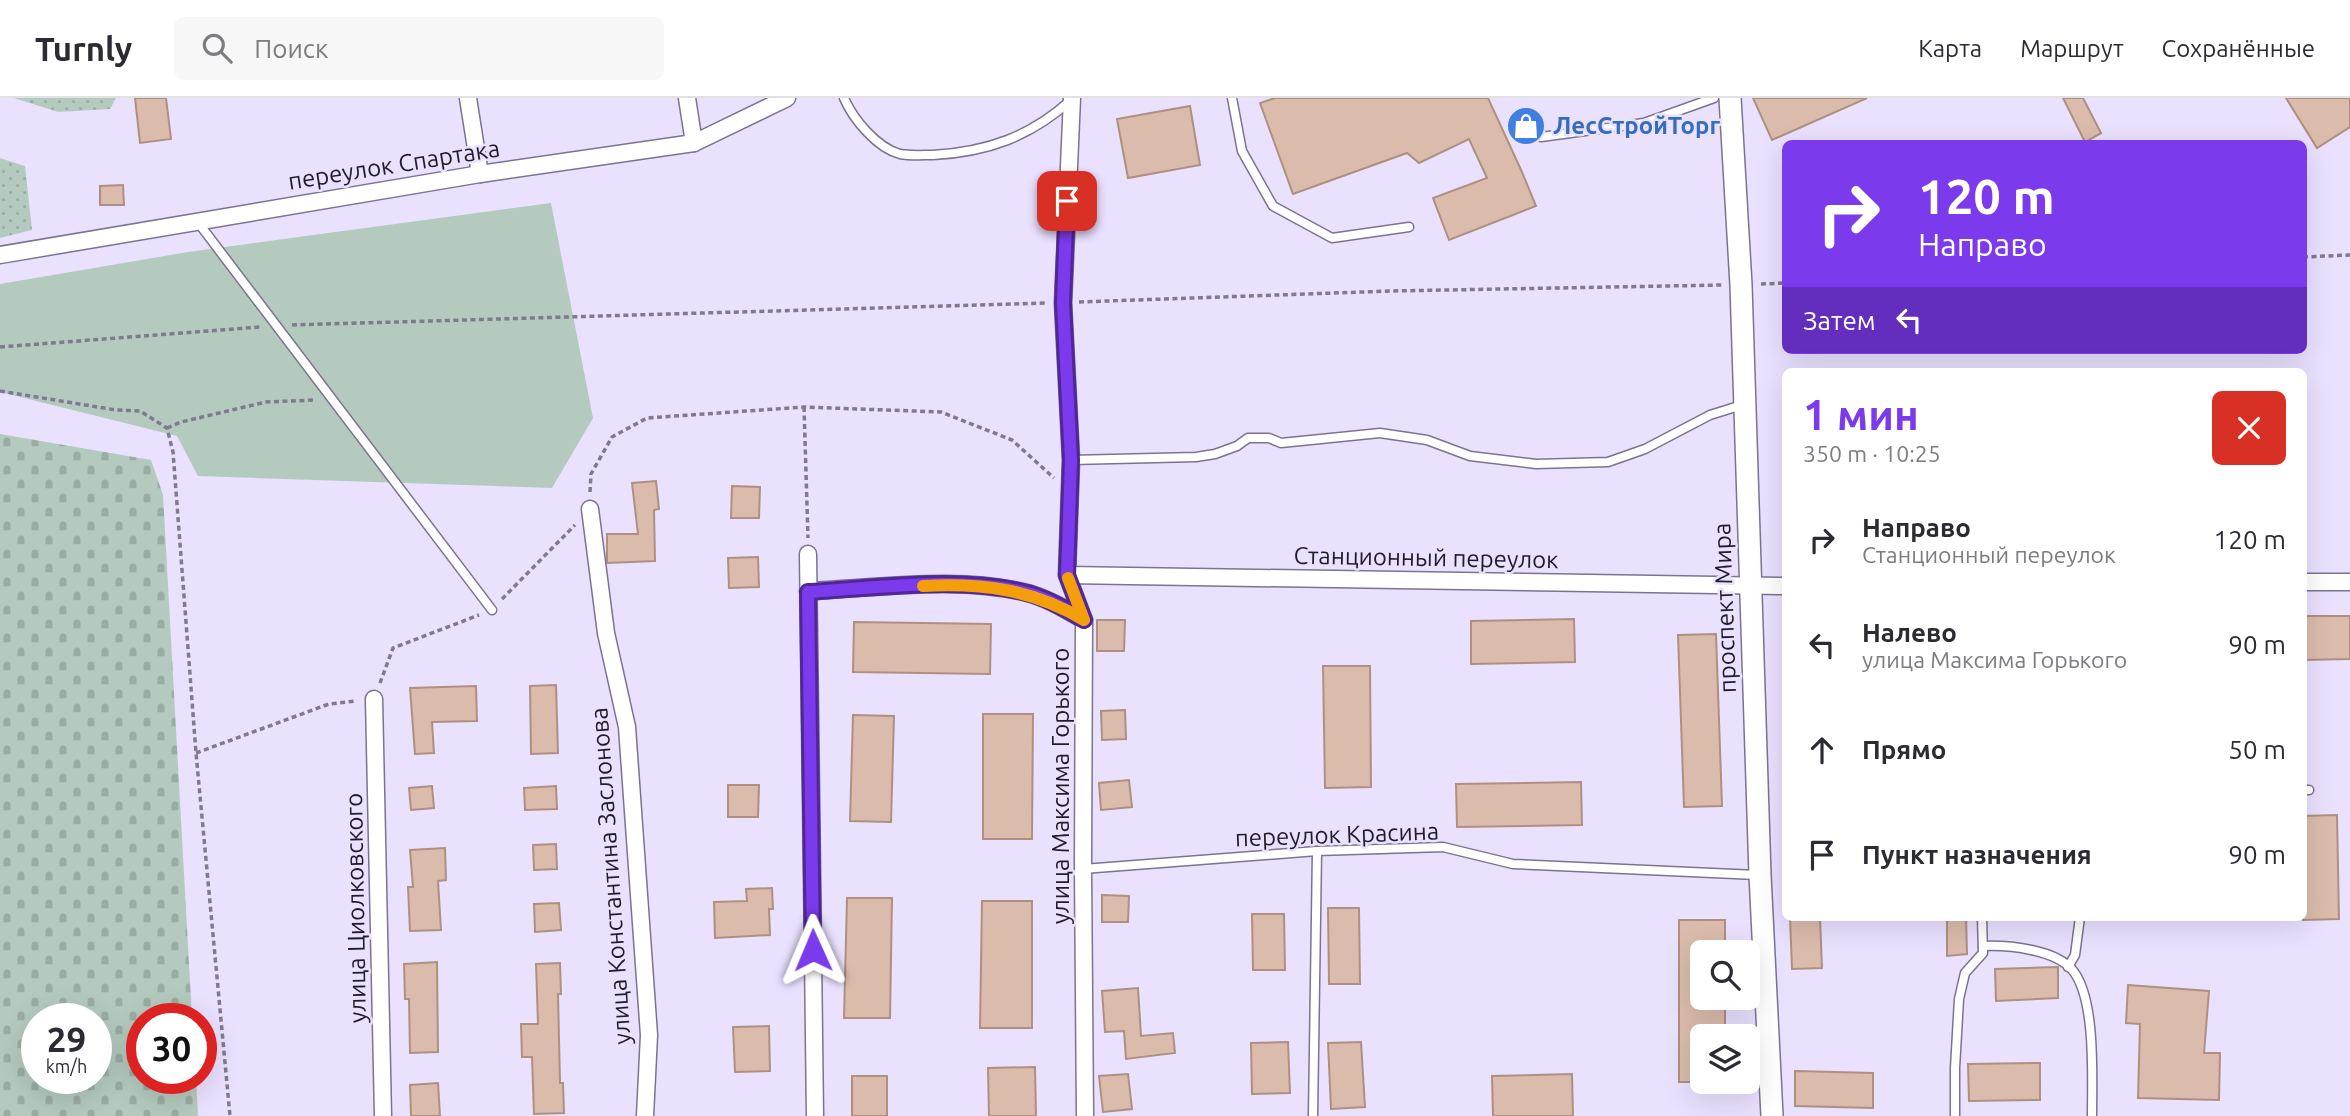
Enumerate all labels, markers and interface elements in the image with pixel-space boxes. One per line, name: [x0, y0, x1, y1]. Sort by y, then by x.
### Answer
search box: [174, 17, 664, 80]
icon: search: [198, 29, 236, 67]
text: Turnly: [35, 30, 132, 67]
text: Поиск: [254, 34, 328, 63]
text: Карта: [1918, 35, 1982, 62]
text: Маршрут: [2020, 35, 2124, 62]
text: Сохранённые: [2162, 35, 2315, 62]
shop icon: ЛесСтройТорг: [1505, 105, 1547, 147]
place label: ЛесСтройТорг: [1553, 112, 1720, 139]
street label: переулок Спартака: [286, 134, 502, 195]
icon: right: [1803, 168, 1894, 259]
text: 120 m: [1918, 168, 2055, 223]
pin: [1037, 171, 1097, 231]
icon: arrive: [1048, 182, 1086, 220]
text: Направо: [1918, 226, 2047, 262]
icon: left: [1890, 301, 1928, 339]
text: Затем: [1803, 306, 1876, 335]
text: 1 мин: [1803, 391, 1919, 438]
button: close: [2212, 391, 2286, 465]
text: 350 m · 10:25: [1803, 441, 1941, 466]
text: Направо: [1862, 513, 1971, 542]
icon: right: [1803, 521, 1841, 559]
street label: проспект Мира: [1708, 523, 1741, 693]
text: 120 m: [2214, 525, 2286, 554]
street label: Станционный переулок: [1293, 542, 1559, 573]
text: Станционный переулок: [1862, 542, 2116, 567]
text: Налево: [1862, 618, 1957, 647]
icon: left: [1803, 626, 1841, 664]
text: 90 m: [2228, 630, 2286, 659]
text: улица Максима Горького: [1862, 647, 2127, 672]
street label: улица Максима Горького: [1047, 648, 1074, 924]
street label: улица Константина Заслонова: [585, 707, 636, 1045]
icon: ahead: [1803, 731, 1841, 769]
text: Прямо: [1862, 735, 1946, 764]
text: 50 m: [2228, 735, 2286, 764]
street label: улица Циолковского: [340, 793, 371, 1023]
street label: переулок Красина: [1235, 817, 1439, 852]
icon: arrive: [1803, 836, 1841, 874]
text: Пункт назначения: [1862, 840, 2092, 869]
text: 90 m: [2228, 840, 2286, 869]
position arrow: [776, 913, 850, 987]
map controls: [1690, 940, 1760, 1094]
button: search: [1690, 940, 1760, 1010]
speed limit sign: 30: [126, 1003, 217, 1094]
text: 29: [47, 1019, 86, 1059]
button: layers: [1690, 1024, 1760, 1094]
text: km/h: [46, 1056, 87, 1076]

